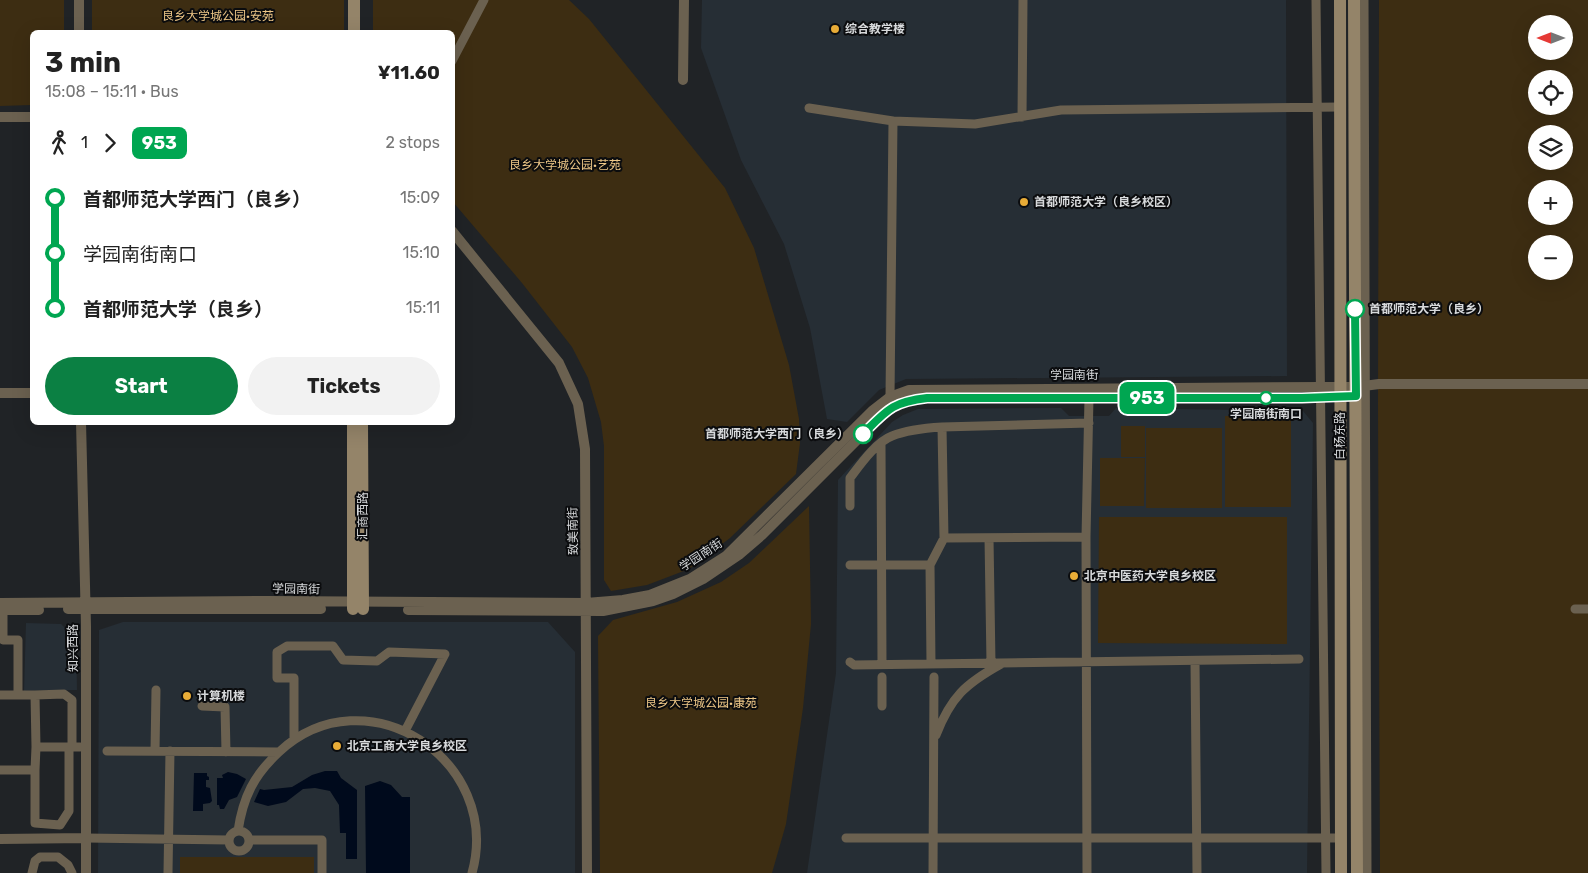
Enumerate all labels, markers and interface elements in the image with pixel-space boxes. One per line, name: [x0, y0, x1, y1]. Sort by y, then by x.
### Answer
park label: 良乡大学城公园·安苑: [162, 9, 274, 23]
north arrow: [1528, 15, 1572, 60]
map controls: [1528, 15, 1573, 280]
place label: 综合教学楼: [845, 22, 905, 36]
marker: 综合教学楼: [829, 23, 841, 35]
text: 3 min: [45, 46, 121, 79]
text: ¥11.60: [377, 61, 440, 84]
button: locate: [1528, 70, 1573, 115]
text: 15:08 – 15:11 · Bus: [45, 82, 179, 101]
button: layers: [1528, 125, 1573, 170]
icon: walk: [45, 129, 73, 157]
icon: forward: [96, 129, 124, 157]
text: 953: [142, 132, 177, 154]
text: 1: [81, 133, 88, 152]
text: 2 stops: [385, 133, 440, 152]
park label: 良乡大学城公园·艺苑: [509, 158, 621, 172]
button: +: [1528, 180, 1573, 225]
text: 首都师范大学西门（良乡）: [83, 188, 311, 211]
text: 15:09: [400, 188, 440, 207]
place label: 首都师范大学（良乡校区）: [1034, 195, 1178, 209]
marker: 首都师范大学（良乡校区）: [1018, 196, 1030, 208]
button: −: [1528, 235, 1573, 280]
text: 学园南街南口: [83, 243, 197, 266]
text: 15:10: [403, 243, 440, 262]
text: 首都师范大学（良乡）: [83, 298, 273, 321]
text: 15:11: [406, 298, 440, 317]
marker: 首都师范大学（良乡）: [1345, 299, 1365, 319]
place label: 首都师范大学（良乡）: [1369, 302, 1489, 316]
button: Start: [45, 357, 238, 415]
button: Tickets: [248, 357, 440, 415]
street label: 学园南街: [1050, 368, 1098, 382]
line badge: 953: [1118, 382, 1176, 414]
text: 953: [1129, 387, 1165, 409]
marker: 学园南街南口: [1259, 391, 1273, 405]
place label: 学园南街南口: [1230, 407, 1302, 421]
street label: 白杨东路: [1333, 412, 1347, 460]
marker: 首都师范大学西门（良乡）: [853, 424, 873, 444]
place label: 首都师范大学西门（良乡）: [705, 427, 849, 441]
street label: 汇商西路: [356, 492, 370, 540]
street label: 致美南街: [566, 507, 580, 555]
street label: 学园南街: [677, 536, 725, 574]
place label: 北京中医药大学良乡校区: [1084, 569, 1216, 583]
marker: 北京中医药大学良乡校区: [1068, 570, 1080, 582]
street label: 学园南街: [272, 582, 320, 596]
street label: 知兴西路: [66, 624, 80, 672]
place label: 计算机楼: [197, 689, 245, 703]
marker: 计算机楼: [181, 690, 193, 702]
park label: 良乡大学城公园·康苑: [645, 696, 757, 710]
place label: 北京工商大学良乡校区: [347, 739, 467, 753]
marker: 北京工商大学良乡校区: [331, 740, 343, 752]

